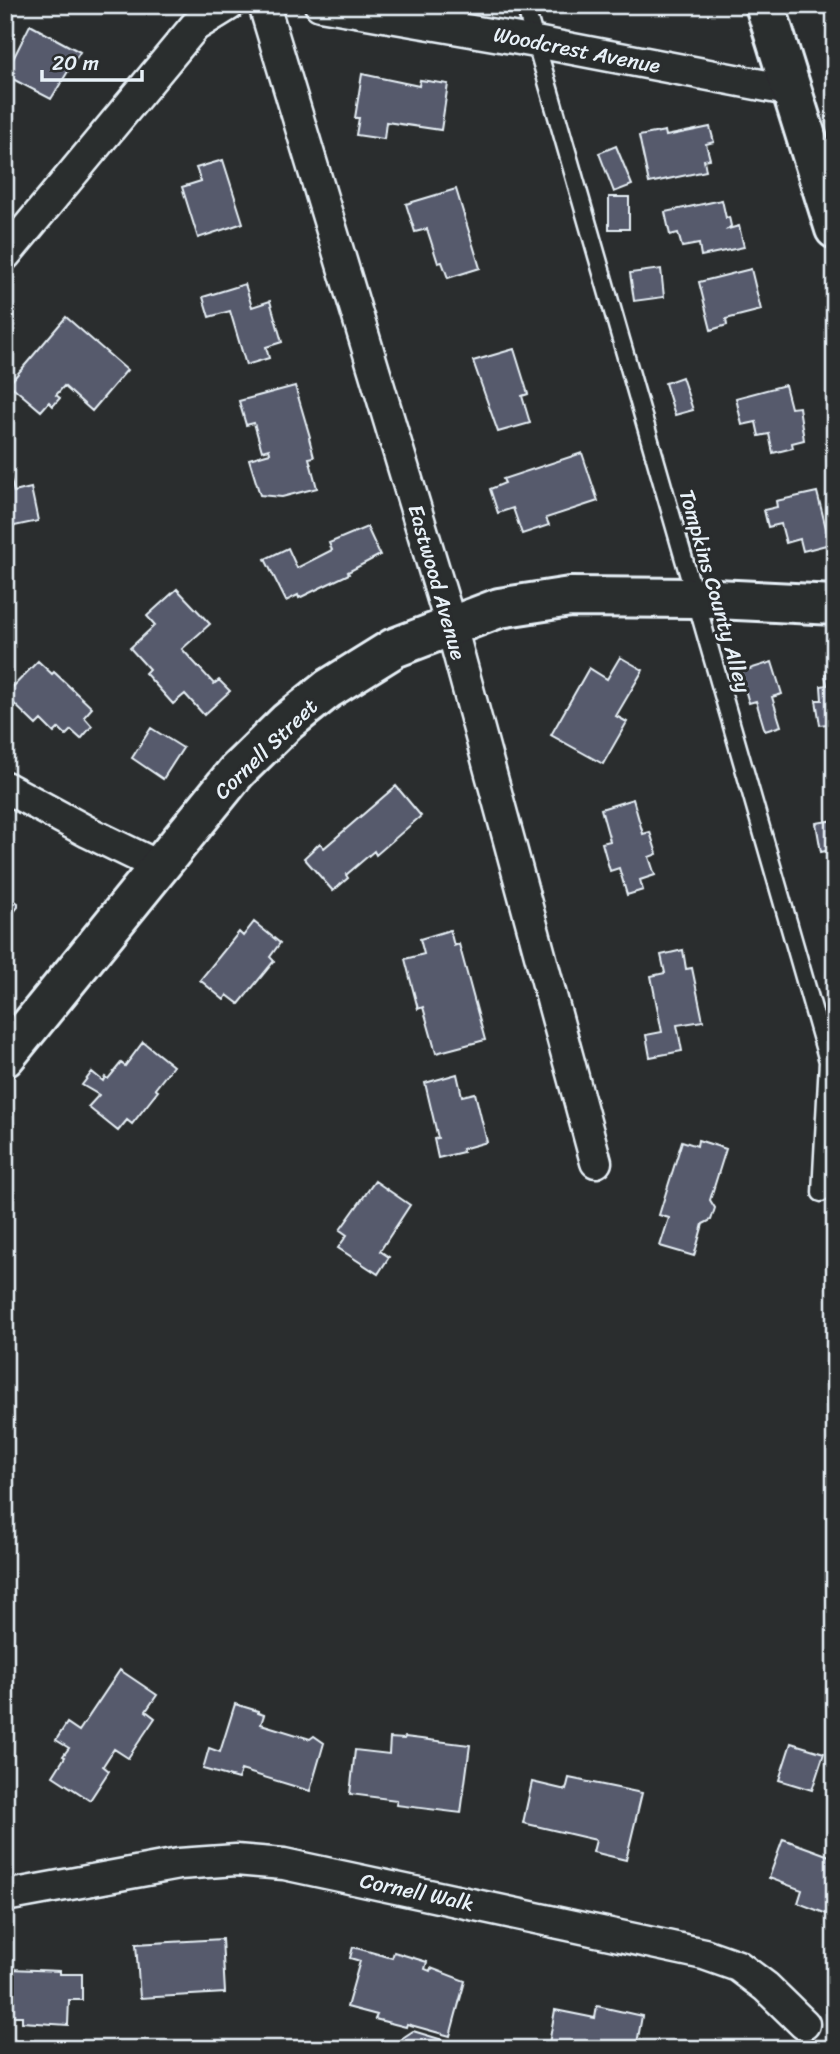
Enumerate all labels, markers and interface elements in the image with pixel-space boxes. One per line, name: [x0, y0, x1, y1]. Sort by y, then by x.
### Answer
street label: Woodcrest Avenue: [490, 15, 664, 85]
scale bar: [42, 38, 142, 82]
text: 20 m: [52, 44, 99, 82]
street label: Tompkins County Alley: [668, 485, 762, 697]
street label: Eastwood Avenue: [397, 500, 477, 664]
street label: Cornell Street: [205, 689, 327, 809]
street label: Cornell Walk: [356, 1861, 478, 1923]

